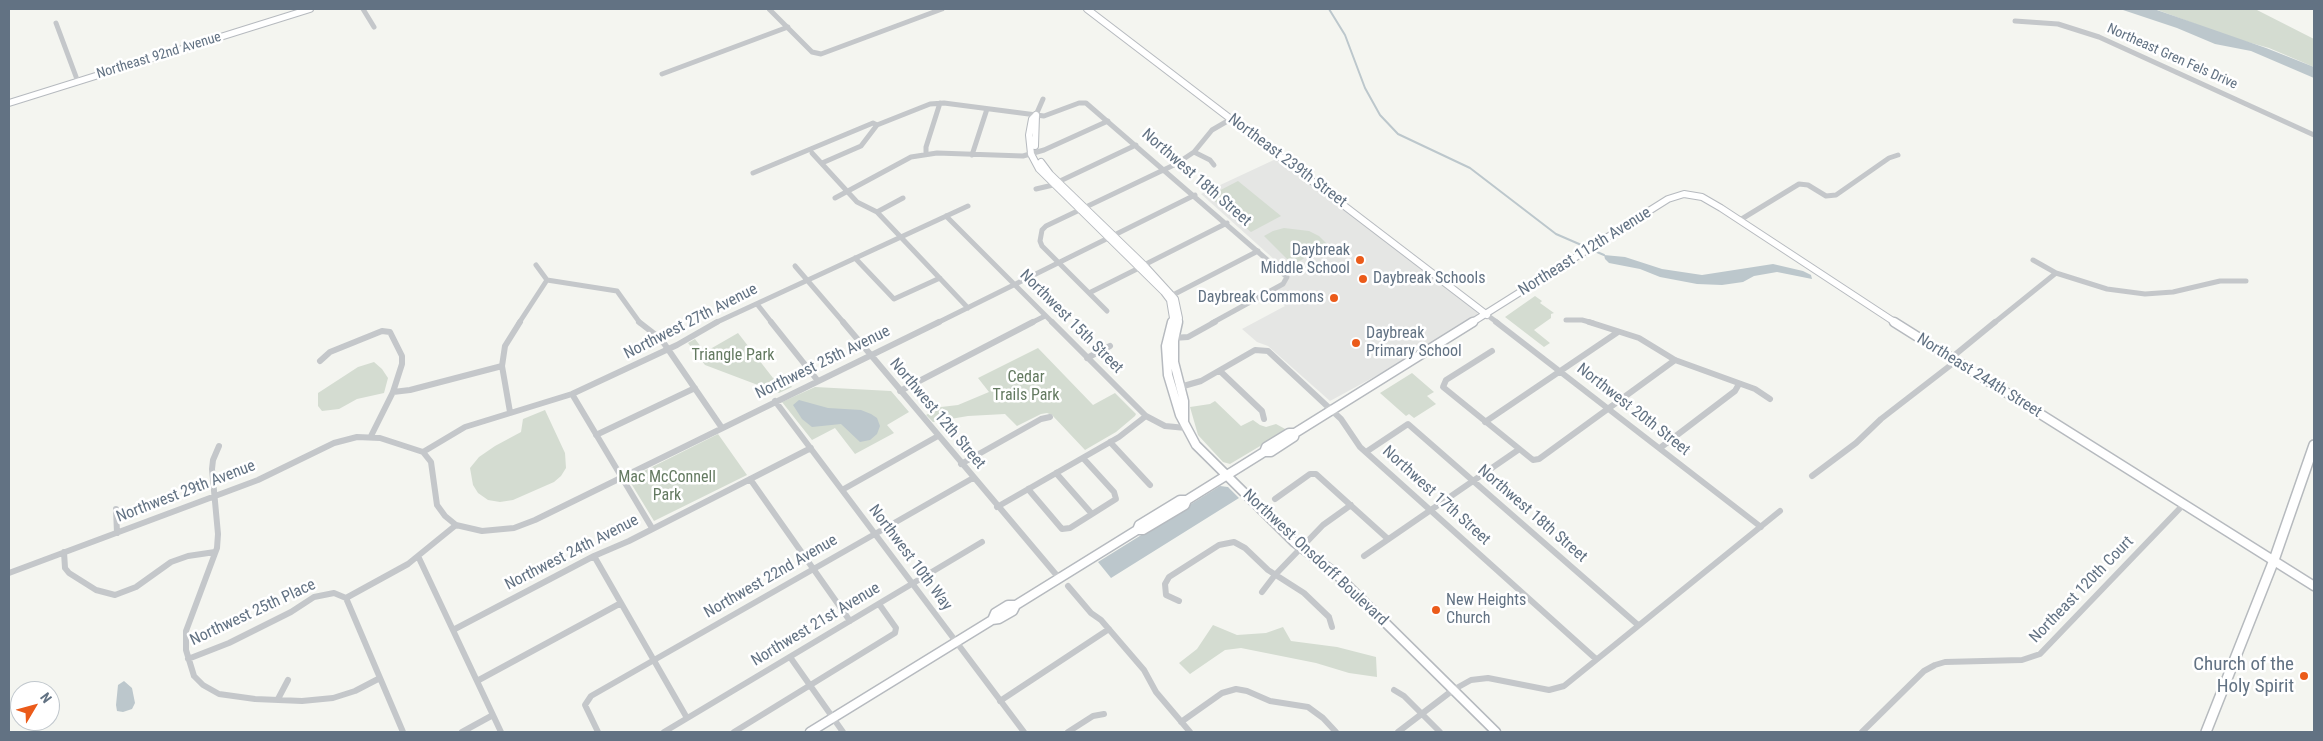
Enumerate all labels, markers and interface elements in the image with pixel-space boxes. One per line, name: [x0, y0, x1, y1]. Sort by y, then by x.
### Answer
street label: Northeast Gren Fels Drive: [2104, 21, 2240, 93]
street label: Northeast 92nd Avenue: [95, 29, 223, 83]
street label: Northeast 239th Street: [1224, 110, 1350, 212]
street label: Northwest 18th Street: [1137, 125, 1255, 231]
street label: Northeast 112th Avenue: [1515, 203, 1655, 301]
place label: Daybreak Middle School: [1260, 241, 1350, 279]
marker: Daybreak Middle School: [1354, 254, 1366, 266]
street label: Northwest 15th Street: [1015, 266, 1127, 378]
place label: Daybreak Schools: [1373, 269, 1485, 289]
marker: Daybreak Schools: [1357, 273, 1369, 285]
street label: Northwest 27th Avenue: [621, 280, 761, 364]
place label: Daybreak Commons: [1198, 288, 1324, 308]
marker: Daybreak Commons: [1328, 292, 1340, 304]
street label: Northwest 25th Avenue: [753, 322, 893, 404]
place label: Daybreak Primary School: [1366, 324, 1462, 362]
street label: Northeast 244th Street: [1913, 330, 2045, 422]
marker: Daybreak Primary School: [1350, 337, 1362, 349]
park label: Triangle Park: [692, 346, 774, 366]
street label: Northwest 12th Street: [885, 355, 989, 473]
street label: Northwest 20th Street: [1572, 360, 1694, 460]
park label: Cedar Trails Park: [993, 368, 1059, 406]
street label: Northwest 17th Street: [1378, 442, 1494, 550]
street label: Northwest 29th Avenue: [114, 457, 258, 527]
street label: Northwest 18th Street: [1473, 461, 1591, 567]
park label: Mac McConnell Park: [618, 468, 716, 506]
street label: Northwest Onsdorff Boulevard: [1238, 486, 1392, 630]
street label: Northwest 10th Way: [864, 501, 956, 615]
street label: Northwest 24th Avenue: [502, 511, 642, 595]
street label: Northwest 22nd Avenue: [701, 531, 841, 623]
street label: Northeast 120th Court: [2026, 533, 2138, 647]
street label: Northwest 25th Place: [187, 575, 319, 651]
street label: Northwest 21st Avenue: [748, 579, 884, 671]
place label: New Heights Church: [1446, 591, 1526, 629]
marker: New Heights Church: [1430, 604, 1442, 616]
place label: Church of the Holy Spirit: [2193, 654, 2294, 698]
marker: Church of the Holy Spirit: [2298, 670, 2310, 682]
north arrow: [10, 681, 60, 731]
text: N: [37, 689, 55, 706]

